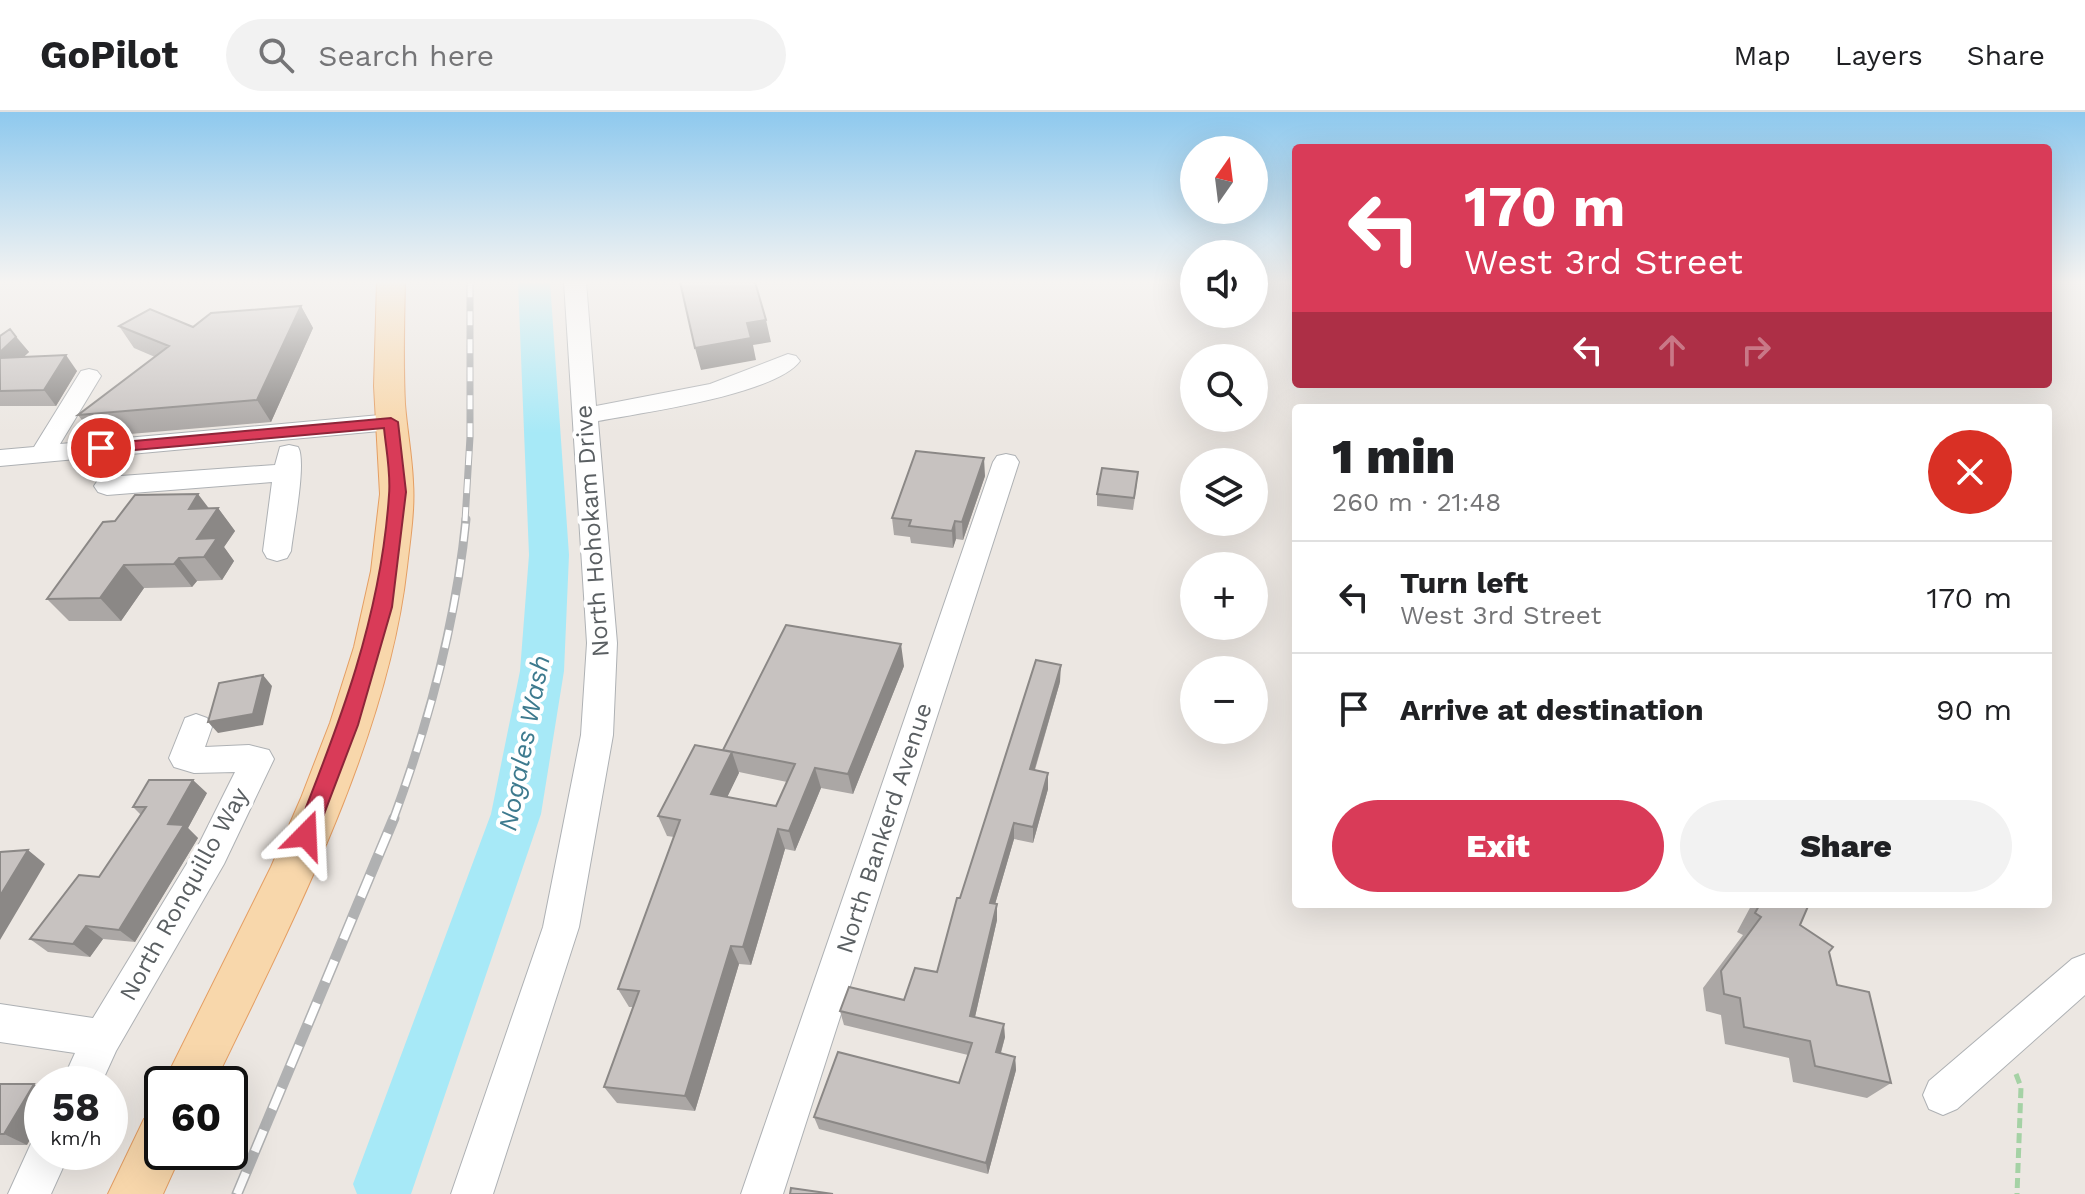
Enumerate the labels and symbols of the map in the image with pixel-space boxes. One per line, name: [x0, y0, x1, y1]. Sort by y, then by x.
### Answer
north arrow: [1180, 136, 1268, 224]
street label: North Hohokam Drive: [569, 404, 615, 658]
pin: [67, 414, 135, 482]
water label: Nogales Wash: [492, 653, 556, 833]
street label: North Bankerd Avenue: [830, 699, 938, 957]
street label: North Ronquillo Way: [114, 782, 255, 1005]
position arrow: [264, 793, 348, 877]
speed limit sign: 60: [144, 1066, 248, 1170]

